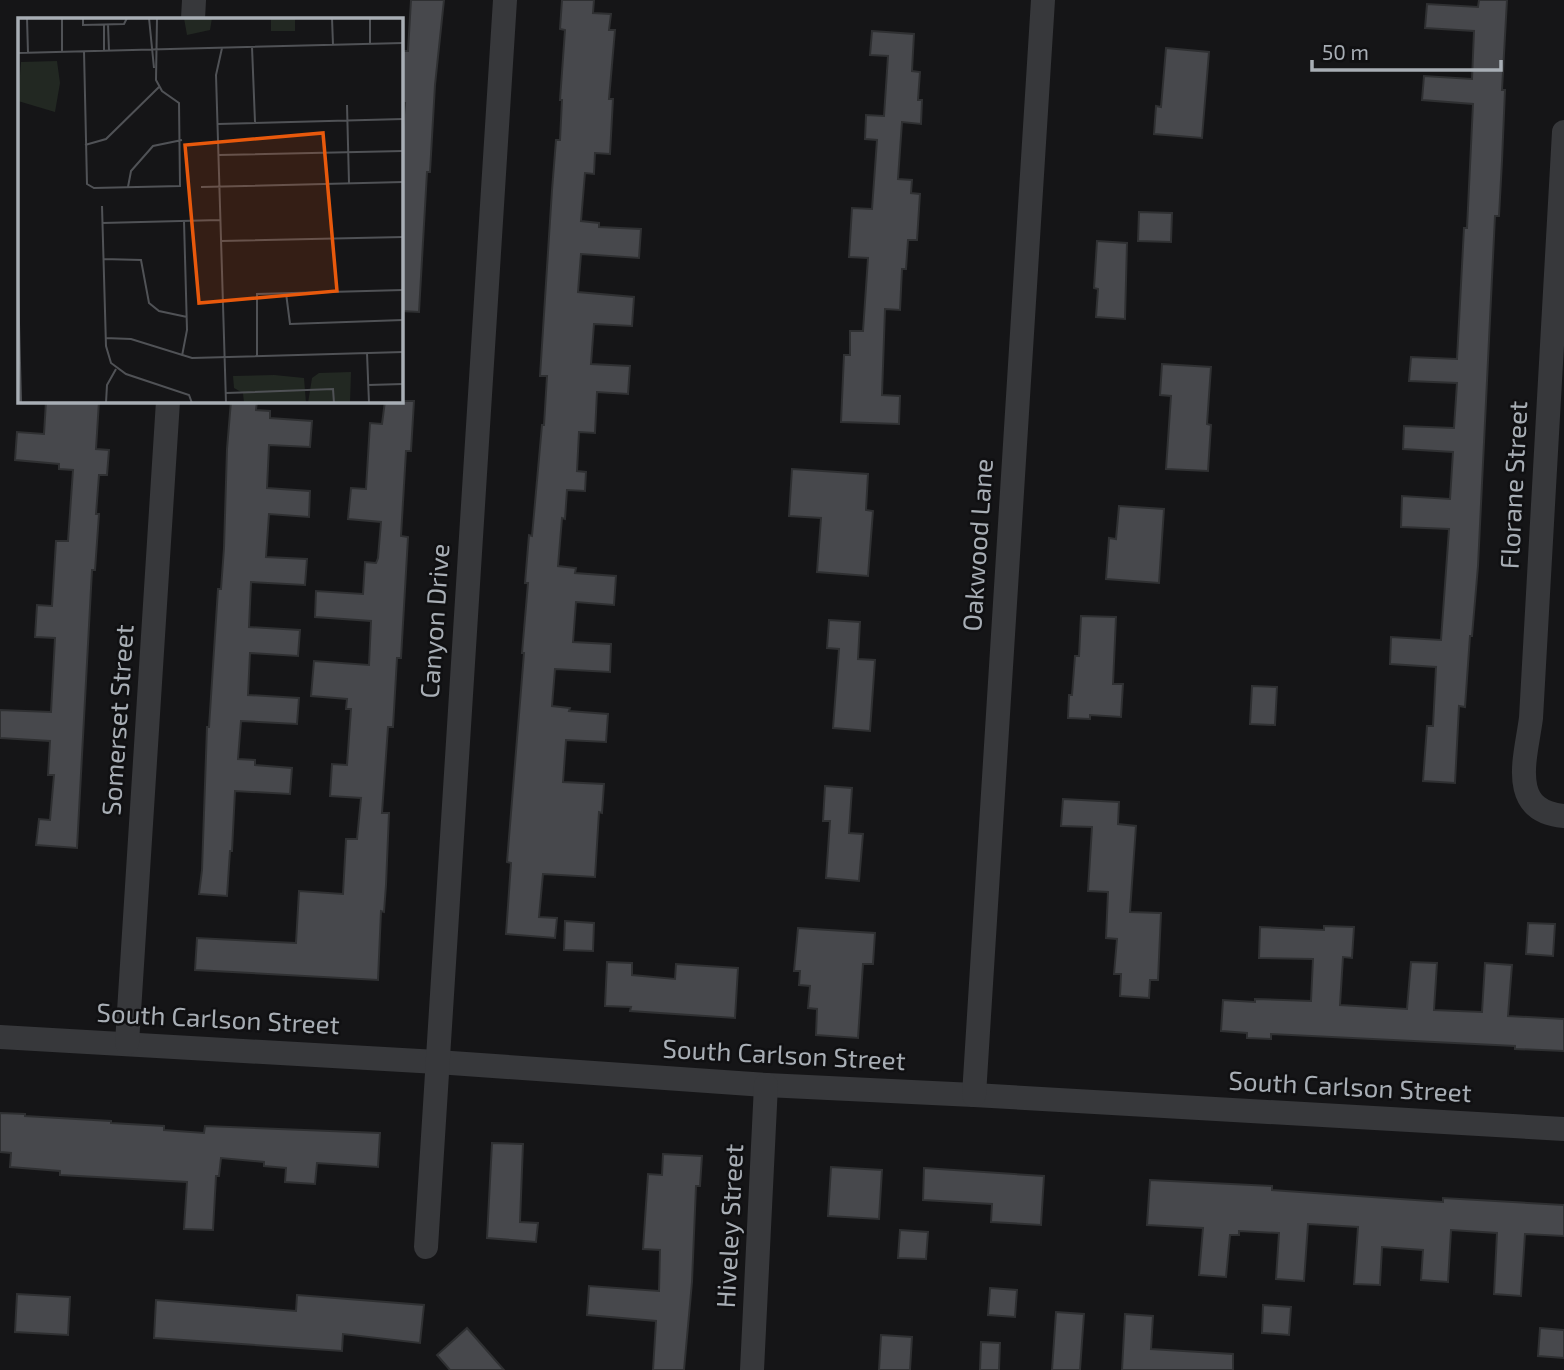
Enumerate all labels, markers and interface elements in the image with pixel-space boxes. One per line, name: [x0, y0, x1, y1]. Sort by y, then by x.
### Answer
inset map: [18, 18, 402, 402]
scale bar: [1312, 28, 1501, 72]
text: 50 m: [1322, 39, 1369, 64]
street label: Florane Street: [1493, 400, 1532, 570]
street label: Oakwood Lane: [955, 457, 998, 632]
street label: Canyon Drive: [413, 542, 454, 699]
street label: Somerset Street: [94, 623, 139, 817]
street label: South Carlson Street: [96, 996, 340, 1039]
street label: South Carlson Street: [662, 1032, 906, 1075]
street label: South Carlson Street: [1228, 1064, 1472, 1107]
street label: Hiveley Street: [709, 1143, 748, 1309]

